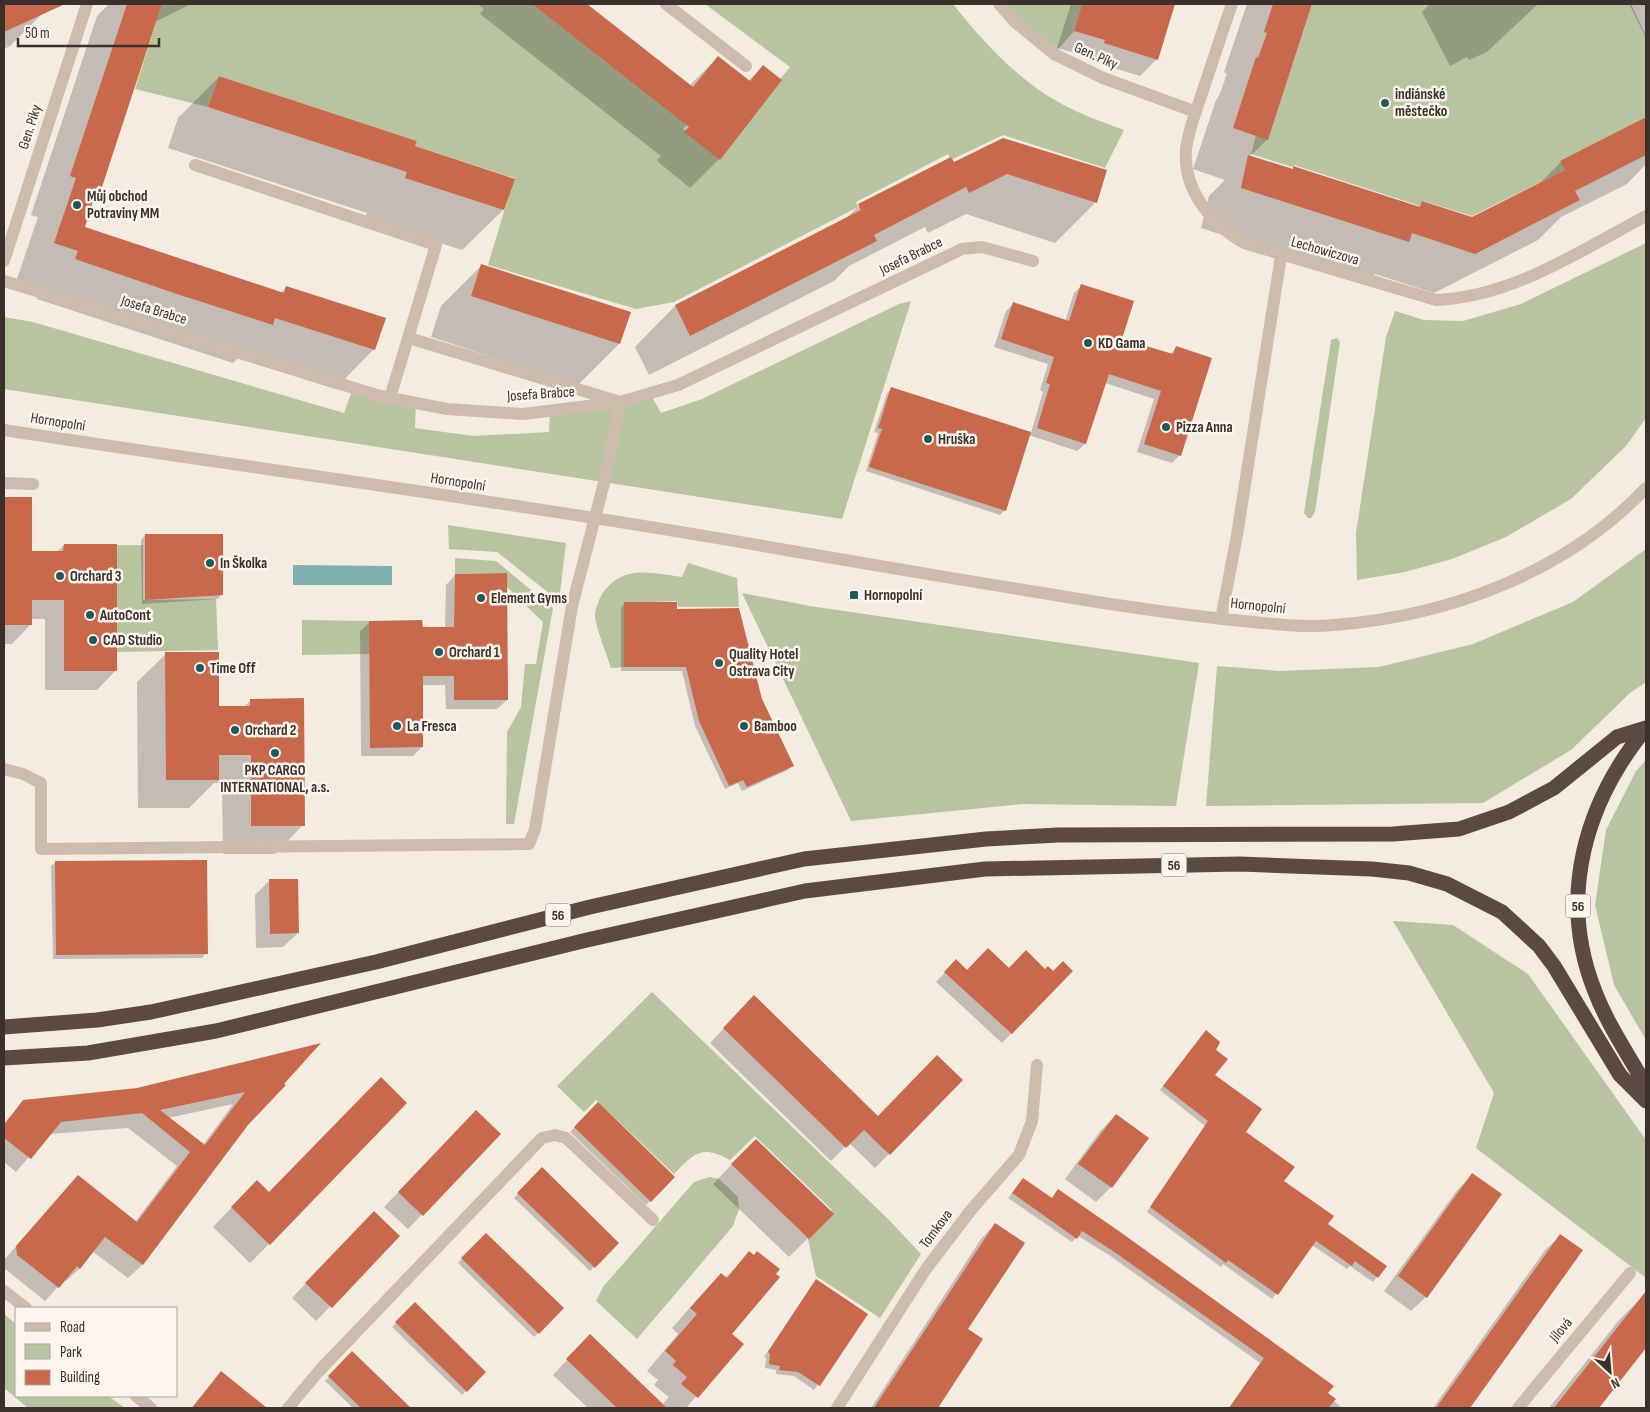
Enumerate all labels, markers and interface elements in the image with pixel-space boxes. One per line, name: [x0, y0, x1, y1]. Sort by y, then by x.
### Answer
scale bar: [18, 15, 159, 47]
text: 50 m: [25, 24, 50, 43]
street label: Gen. Píky: [1071, 38, 1121, 74]
place label: indiánské městečko: [1395, 85, 1447, 121]
marker: indiánské městečko: [1379, 97, 1391, 109]
street label: Gen. Píky: [14, 102, 46, 152]
place label: Můj obchod Potraviny MM: [87, 187, 159, 223]
marker: Můj obchod Potraviny MM: [71, 199, 83, 211]
street label: Lechowiczova: [1289, 232, 1361, 270]
street label: Josefa Brabce: [875, 233, 946, 280]
street label: Josefa Brabce: [118, 291, 189, 329]
place label: KD Gama: [1098, 334, 1145, 353]
marker: KD Gama: [1082, 337, 1094, 349]
street label: Josefa Brabce: [506, 382, 575, 406]
street label: Hornopolní: [29, 408, 87, 436]
place label: Pizza Anna: [1176, 418, 1233, 437]
marker: Pizza Anna: [1160, 421, 1172, 433]
place label: Hruška: [938, 430, 975, 449]
marker: Hruška: [922, 433, 934, 445]
street label: Hornopolní: [429, 468, 487, 496]
place label: In Školka: [220, 554, 267, 573]
marker: In Školka: [204, 557, 216, 569]
place label: Orchard 3: [70, 567, 122, 586]
marker: Orchard 3: [54, 570, 66, 582]
place label: Hornopolní: [864, 586, 923, 605]
place label: Element Gyms: [491, 589, 567, 608]
marker: Hornopolní: [848, 589, 860, 601]
marker: Element Gyms: [475, 592, 487, 604]
street label: Hornopolní: [1230, 594, 1287, 618]
place label: AutoCont: [99, 606, 151, 625]
marker: AutoCont: [84, 609, 96, 621]
place label: CAD Studio: [103, 631, 162, 650]
marker: CAD Studio: [87, 634, 99, 646]
place label: Orchard 1: [449, 643, 500, 662]
place label: Quality Hotel Ostrava City: [729, 645, 798, 681]
marker: Orchard 1: [433, 646, 445, 658]
marker: Quality Hotel Ostrava City: [713, 657, 725, 669]
place label: Time Off: [210, 659, 256, 678]
marker: Time Off: [194, 662, 206, 674]
place label: La Fresca: [407, 717, 457, 736]
place label: Bamboo: [754, 717, 797, 736]
marker: La Fresca: [391, 720, 403, 732]
marker: Bamboo: [738, 720, 750, 732]
place label: Orchard 2: [245, 721, 296, 740]
marker: Orchard 2: [229, 724, 241, 736]
marker: PKP CARGO INTERNATIONAL, a.s.: [269, 747, 281, 759]
place label: PKP CARGO INTERNATIONAL, a.s.: [220, 761, 330, 797]
road number: 56: [1162, 854, 1186, 876]
road number: 56: [1566, 894, 1590, 918]
road number: 56: [546, 904, 570, 926]
street label: Tomkova: [915, 1206, 957, 1252]
legend: [15, 1307, 178, 1397]
street label: Jílová: [1545, 1314, 1577, 1347]
text: Road: [60, 1318, 85, 1337]
text: Park: [60, 1343, 82, 1362]
north arrow: [1585, 1347, 1635, 1397]
text: Building: [60, 1368, 100, 1387]
text: N: [1608, 1374, 1623, 1393]

